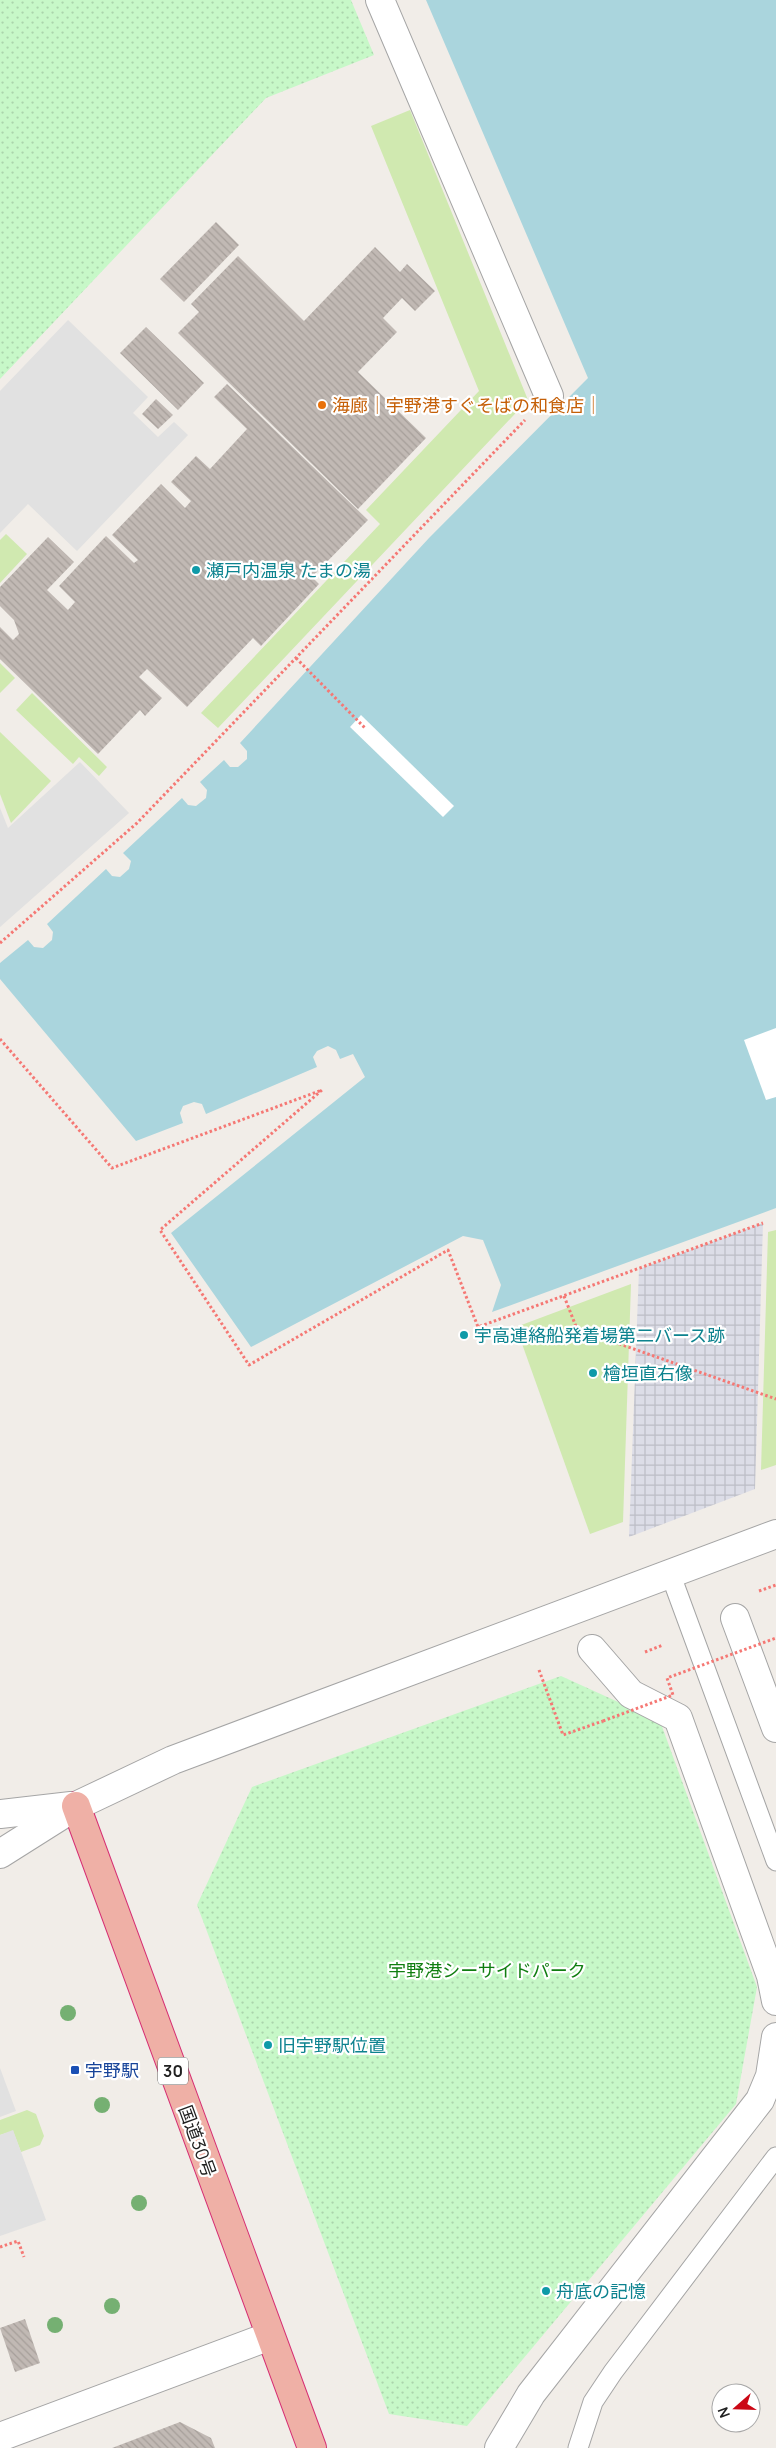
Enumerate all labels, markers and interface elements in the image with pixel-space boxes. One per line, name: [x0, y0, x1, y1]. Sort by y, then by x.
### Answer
place label: 海廊│宇野港すぐそばの和食店│: [332, 393, 602, 417]
marker: 海廊│宇野港すぐそばの和食店│: [316, 399, 328, 411]
place label: 瀬戸内温泉 たまの湯: [206, 558, 371, 582]
marker: 瀬戸内温泉 たまの湯: [190, 564, 202, 576]
place label: 宇高連絡船発着場第二バース跡: [474, 1323, 725, 1347]
marker: 宇高連絡船発着場第二バース跡: [458, 1329, 470, 1341]
place label: 檜垣直右像: [603, 1361, 693, 1385]
marker: 檜垣直右像: [587, 1367, 599, 1379]
park label: 宇野港シーサイドパーク: [388, 1958, 586, 1982]
place label: 旧宇野駅位置: [278, 2033, 386, 2057]
marker: 旧宇野駅位置: [262, 2039, 274, 2051]
place label: 宇野駅: [85, 2058, 139, 2082]
road number: 30: [158, 2058, 188, 2084]
marker: 宇野駅: [69, 2064, 81, 2076]
street label: 国道30号: [174, 2102, 222, 2180]
place label: 舟底の記憶: [556, 2279, 646, 2303]
marker: 舟底の記憶: [540, 2285, 552, 2297]
north arrow: [711, 2383, 761, 2433]
text: N: [713, 2405, 734, 2421]

